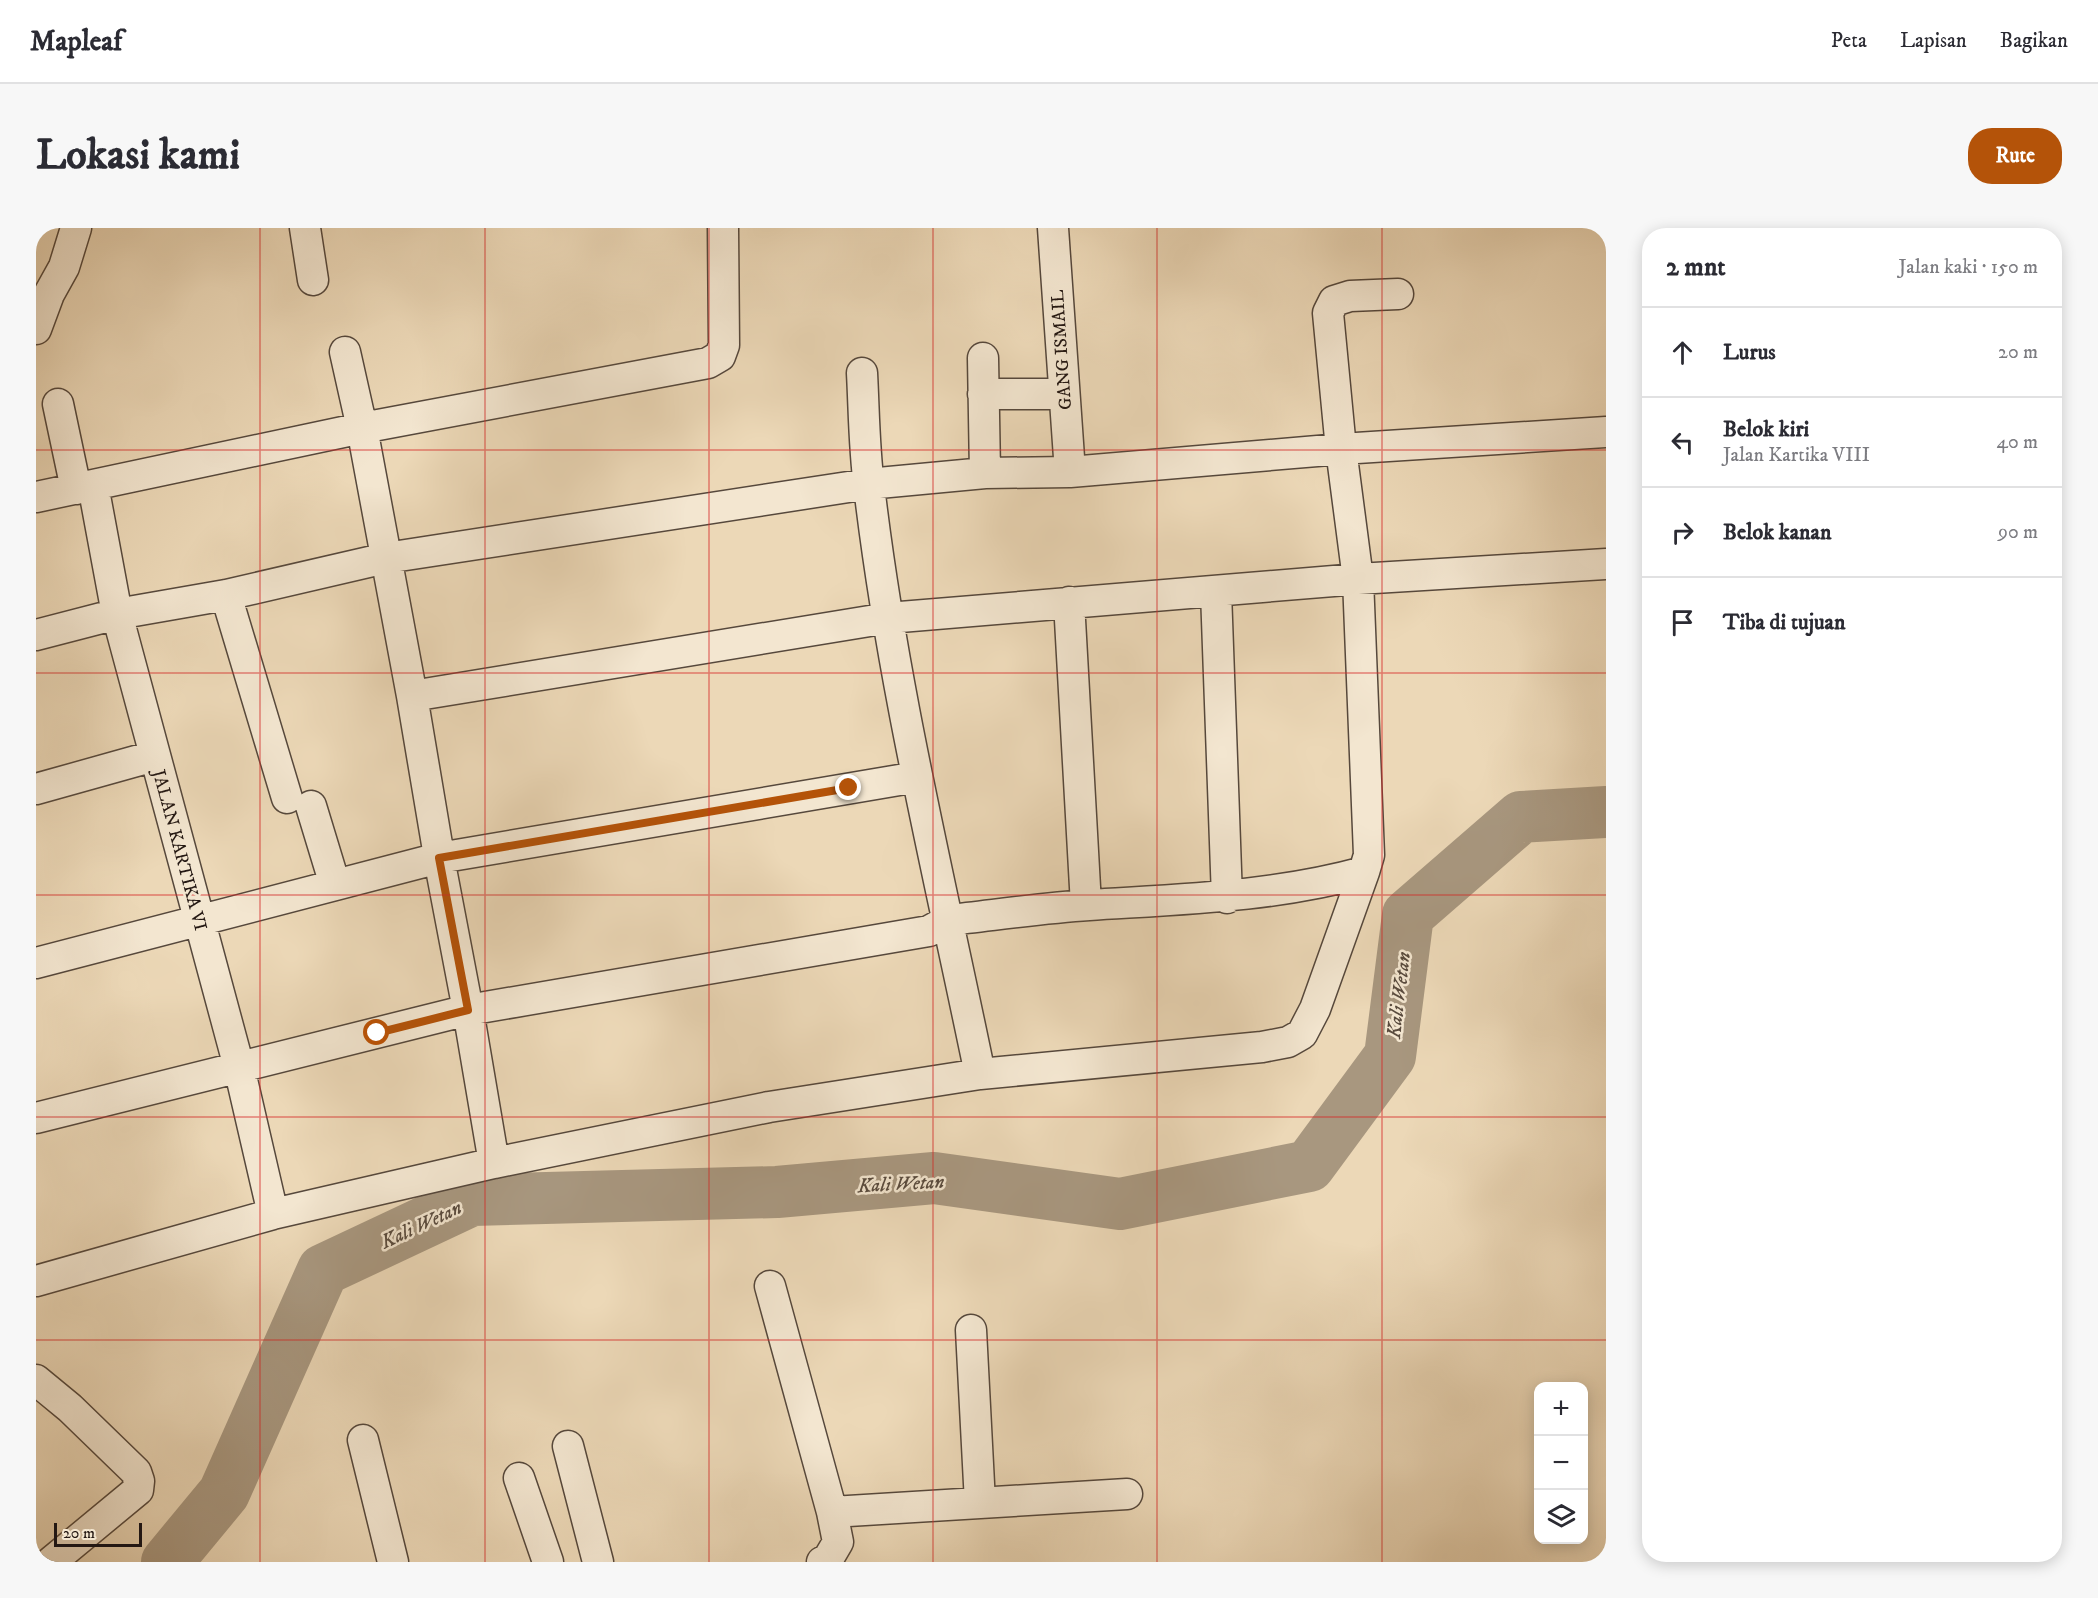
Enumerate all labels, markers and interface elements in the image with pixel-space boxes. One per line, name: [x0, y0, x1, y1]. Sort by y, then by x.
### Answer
text: Mapleaf: [30, 24, 122, 59]
text: Peta: [1831, 28, 1867, 54]
text: Lapisan: [1900, 28, 1967, 54]
text: Bagikan: [2000, 28, 2068, 54]
button: Rute: [1968, 128, 2062, 184]
text: Lokasi kami: [36, 130, 240, 182]
text: 2 mnt: [1666, 251, 1726, 284]
text: Jalan kaki · 150 m: [1899, 255, 2038, 280]
street label: GANG ISMAIL: [1047, 289, 1077, 411]
icon: ahead: [1666, 336, 1699, 369]
text: Lurus: [1723, 339, 1776, 366]
text: 20 m: [1998, 340, 2038, 365]
text: Belok kiri: [1723, 416, 1809, 443]
icon: left: [1666, 426, 1699, 459]
text: 40 m: [1996, 430, 2038, 455]
text: Jalan Kartika VIII: [1723, 443, 1870, 468]
icon: right: [1666, 516, 1699, 549]
text: Belok kanan: [1723, 519, 1831, 546]
text: 90 m: [1998, 520, 2038, 545]
icon: arrive: [1666, 606, 1699, 639]
text: Tiba di tujuan: [1723, 609, 1845, 636]
street label: JALAN KARTIKA VI: [146, 765, 211, 933]
route end: [835, 774, 861, 800]
water label: Kali Wetan: [1382, 951, 1417, 1041]
route start: [363, 1019, 389, 1045]
water label: Kali Wetan: [856, 1170, 945, 1199]
water label: Kali Wetan: [376, 1196, 466, 1255]
map controls: [1534, 1382, 1588, 1544]
button: +: [1534, 1382, 1588, 1436]
button: −: [1534, 1436, 1588, 1490]
button: layers: [1534, 1490, 1588, 1544]
scale bar: [54, 1520, 142, 1548]
text: 20 m: [63, 1523, 95, 1543]

